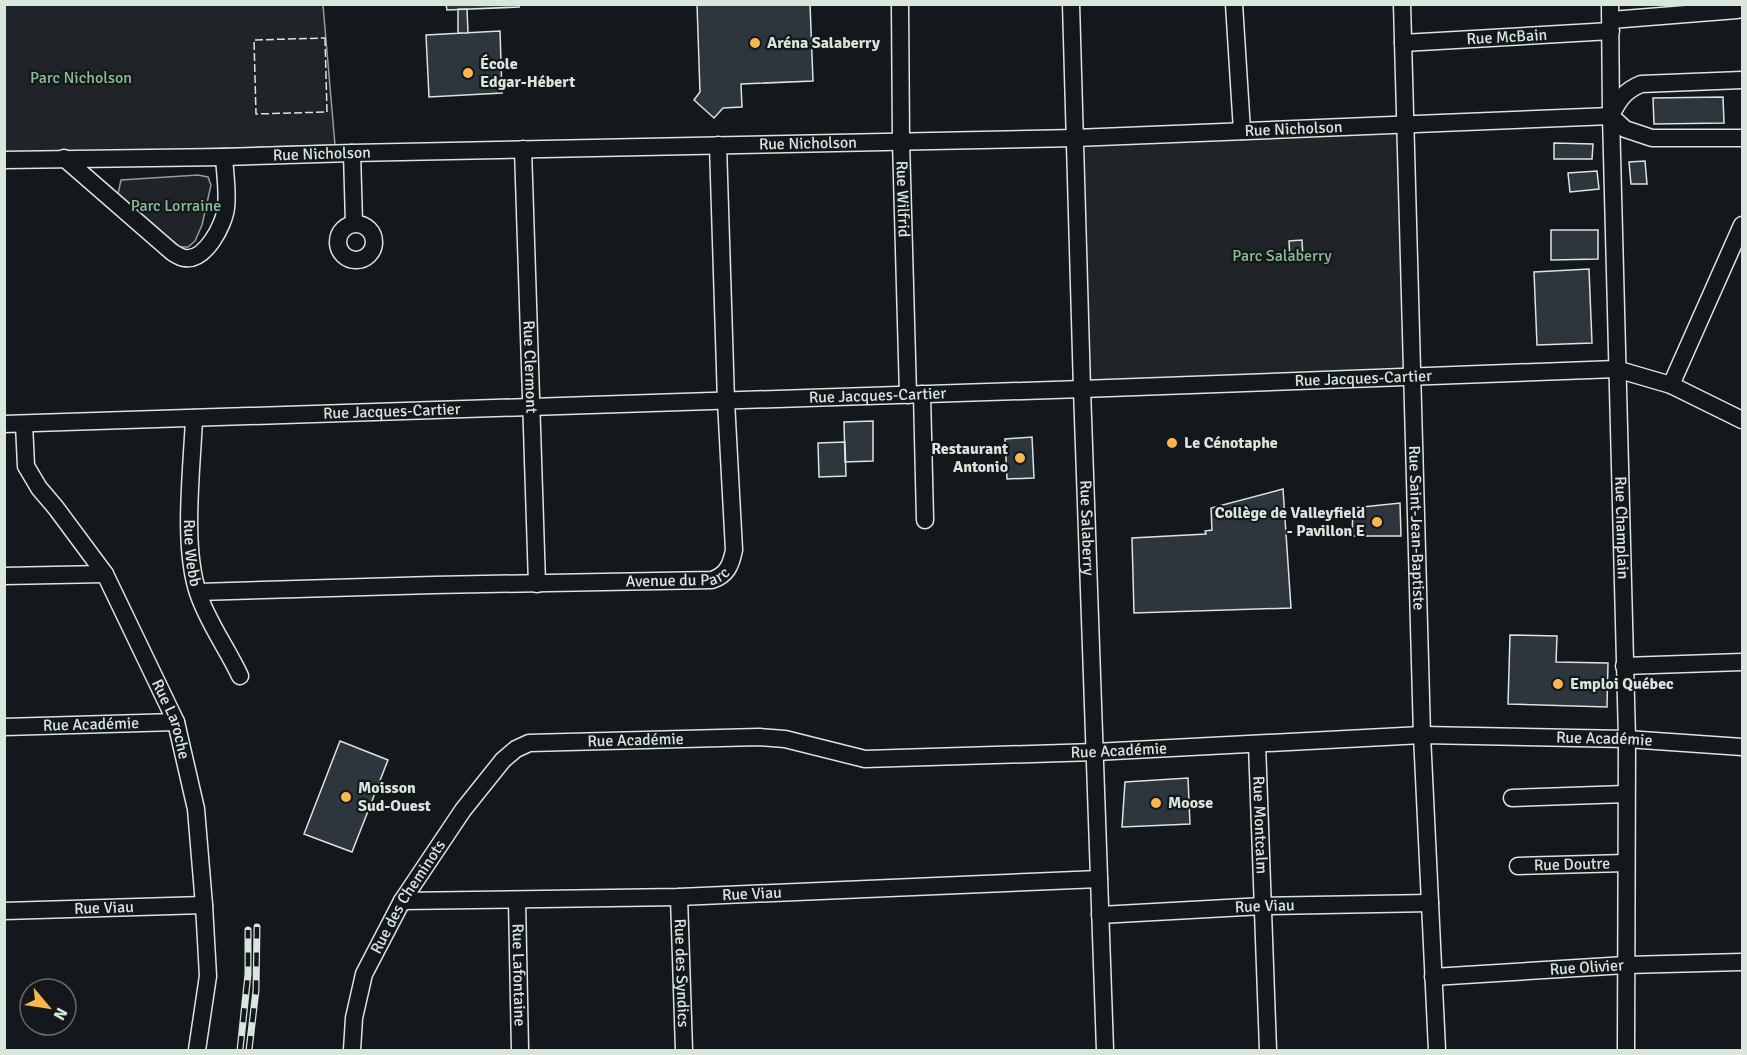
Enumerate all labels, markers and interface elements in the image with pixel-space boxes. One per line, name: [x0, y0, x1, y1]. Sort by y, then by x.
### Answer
street label: Rue McBain: [1466, 25, 1548, 49]
place label: Aréna Salaberry: [767, 33, 880, 53]
marker: Aréna Salaberry: [748, 36, 762, 50]
place label: École Edgar-Hébert: [480, 54, 575, 92]
marker: École Edgar-Hébert: [461, 66, 475, 80]
park label: Parc Nicholson: [30, 68, 132, 88]
street label: Rue Nicholson: [1244, 117, 1343, 141]
street label: Rue Nicholson: [759, 133, 857, 155]
street label: Rue Nicholson: [273, 143, 371, 165]
street label: Rue Wilfrid: [892, 160, 914, 238]
park label: Parc Lorraine: [131, 196, 221, 216]
park label: Parc Salaberry: [1232, 246, 1332, 266]
street label: Rue Clermont: [519, 320, 542, 414]
street label: Rue Jacques-Cartier: [1294, 366, 1432, 391]
street label: Rue Jacques-Cartier: [808, 383, 947, 408]
street label: Rue Jacques-Cartier: [323, 399, 461, 424]
place label: Le Cénotaphe: [1184, 433, 1278, 453]
marker: Le Cénotaphe: [1165, 436, 1179, 450]
place label: Restaurant Antonio: [931, 439, 1008, 477]
street label: Rue Saint-Jean-Baptiste: [1404, 445, 1429, 611]
marker: Restaurant Antonio: [1013, 451, 1027, 465]
street label: Rue Champlain: [1610, 476, 1633, 580]
street label: Rue Salaberry: [1075, 480, 1099, 576]
place label: Collège de Valleyfield - Pavillon E: [1215, 503, 1365, 541]
marker: Collège de Valleyfield - Pavillon E: [1370, 515, 1384, 529]
street label: Rue Webb: [179, 519, 206, 589]
street label: Avenue du Parc: [625, 563, 734, 592]
place label: Emploi Québec: [1570, 674, 1674, 694]
street label: Rue Laroche: [147, 676, 194, 761]
marker: Emploi Québec: [1551, 677, 1565, 691]
street label: Rue Académie: [42, 713, 139, 736]
street label: Rue Académie: [1556, 728, 1653, 751]
street label: Rue Académie: [587, 729, 684, 751]
street label: Rue Académie: [1070, 738, 1167, 763]
street label: Rue Montcalm: [1248, 776, 1272, 874]
place label: Moisson Sud-Ouest: [358, 778, 431, 816]
marker: Moisson Sud-Ouest: [339, 790, 353, 804]
place label: Moose: [1168, 793, 1213, 813]
marker: Moose: [1149, 796, 1163, 810]
street label: Rue des Cheminots: [366, 836, 450, 957]
street label: Rue Doutre: [1534, 853, 1610, 876]
street label: Rue Viau: [722, 883, 782, 905]
street label: Rue Viau: [1234, 895, 1295, 918]
street label: Rue Viau: [74, 897, 134, 919]
street label: Rue des Syndics: [670, 918, 693, 1028]
street label: Rue Lafontaine: [507, 923, 530, 1027]
street label: Rue Olivier: [1549, 955, 1624, 980]
north arrow: [18, 977, 78, 1037]
text: N: [49, 1004, 72, 1024]

